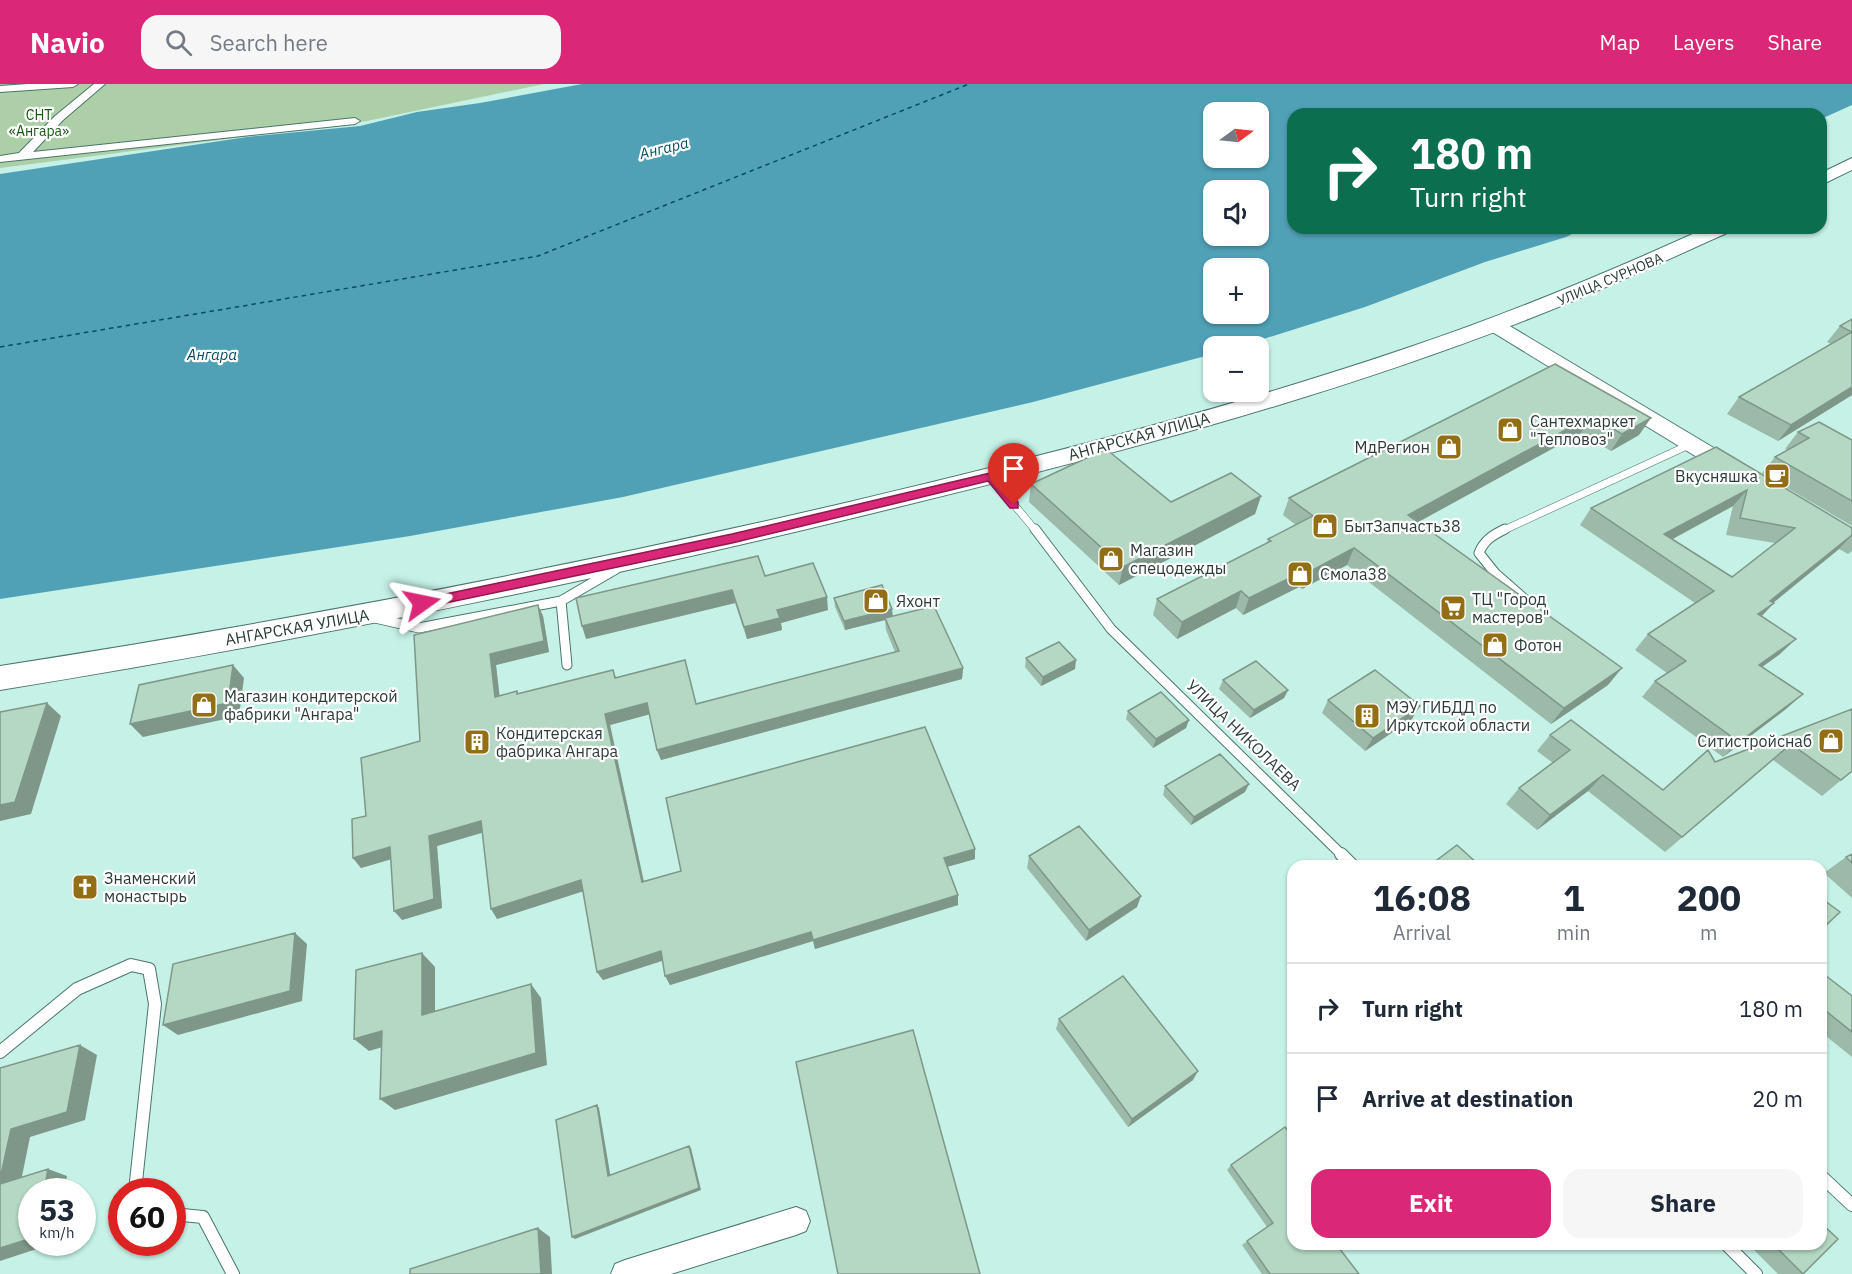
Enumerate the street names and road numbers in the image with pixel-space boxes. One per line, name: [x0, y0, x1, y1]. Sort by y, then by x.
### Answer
street label: УЛИЦА СУРНОВА: [1555, 249, 1665, 309]
street label: АНГАРСКАЯ УЛИЦА: [1066, 407, 1212, 465]
street label: АНГАРСКАЯ УЛИЦА: [223, 604, 371, 650]
street label: УЛИЦА НИКОЛАЕВА: [1183, 675, 1305, 795]

